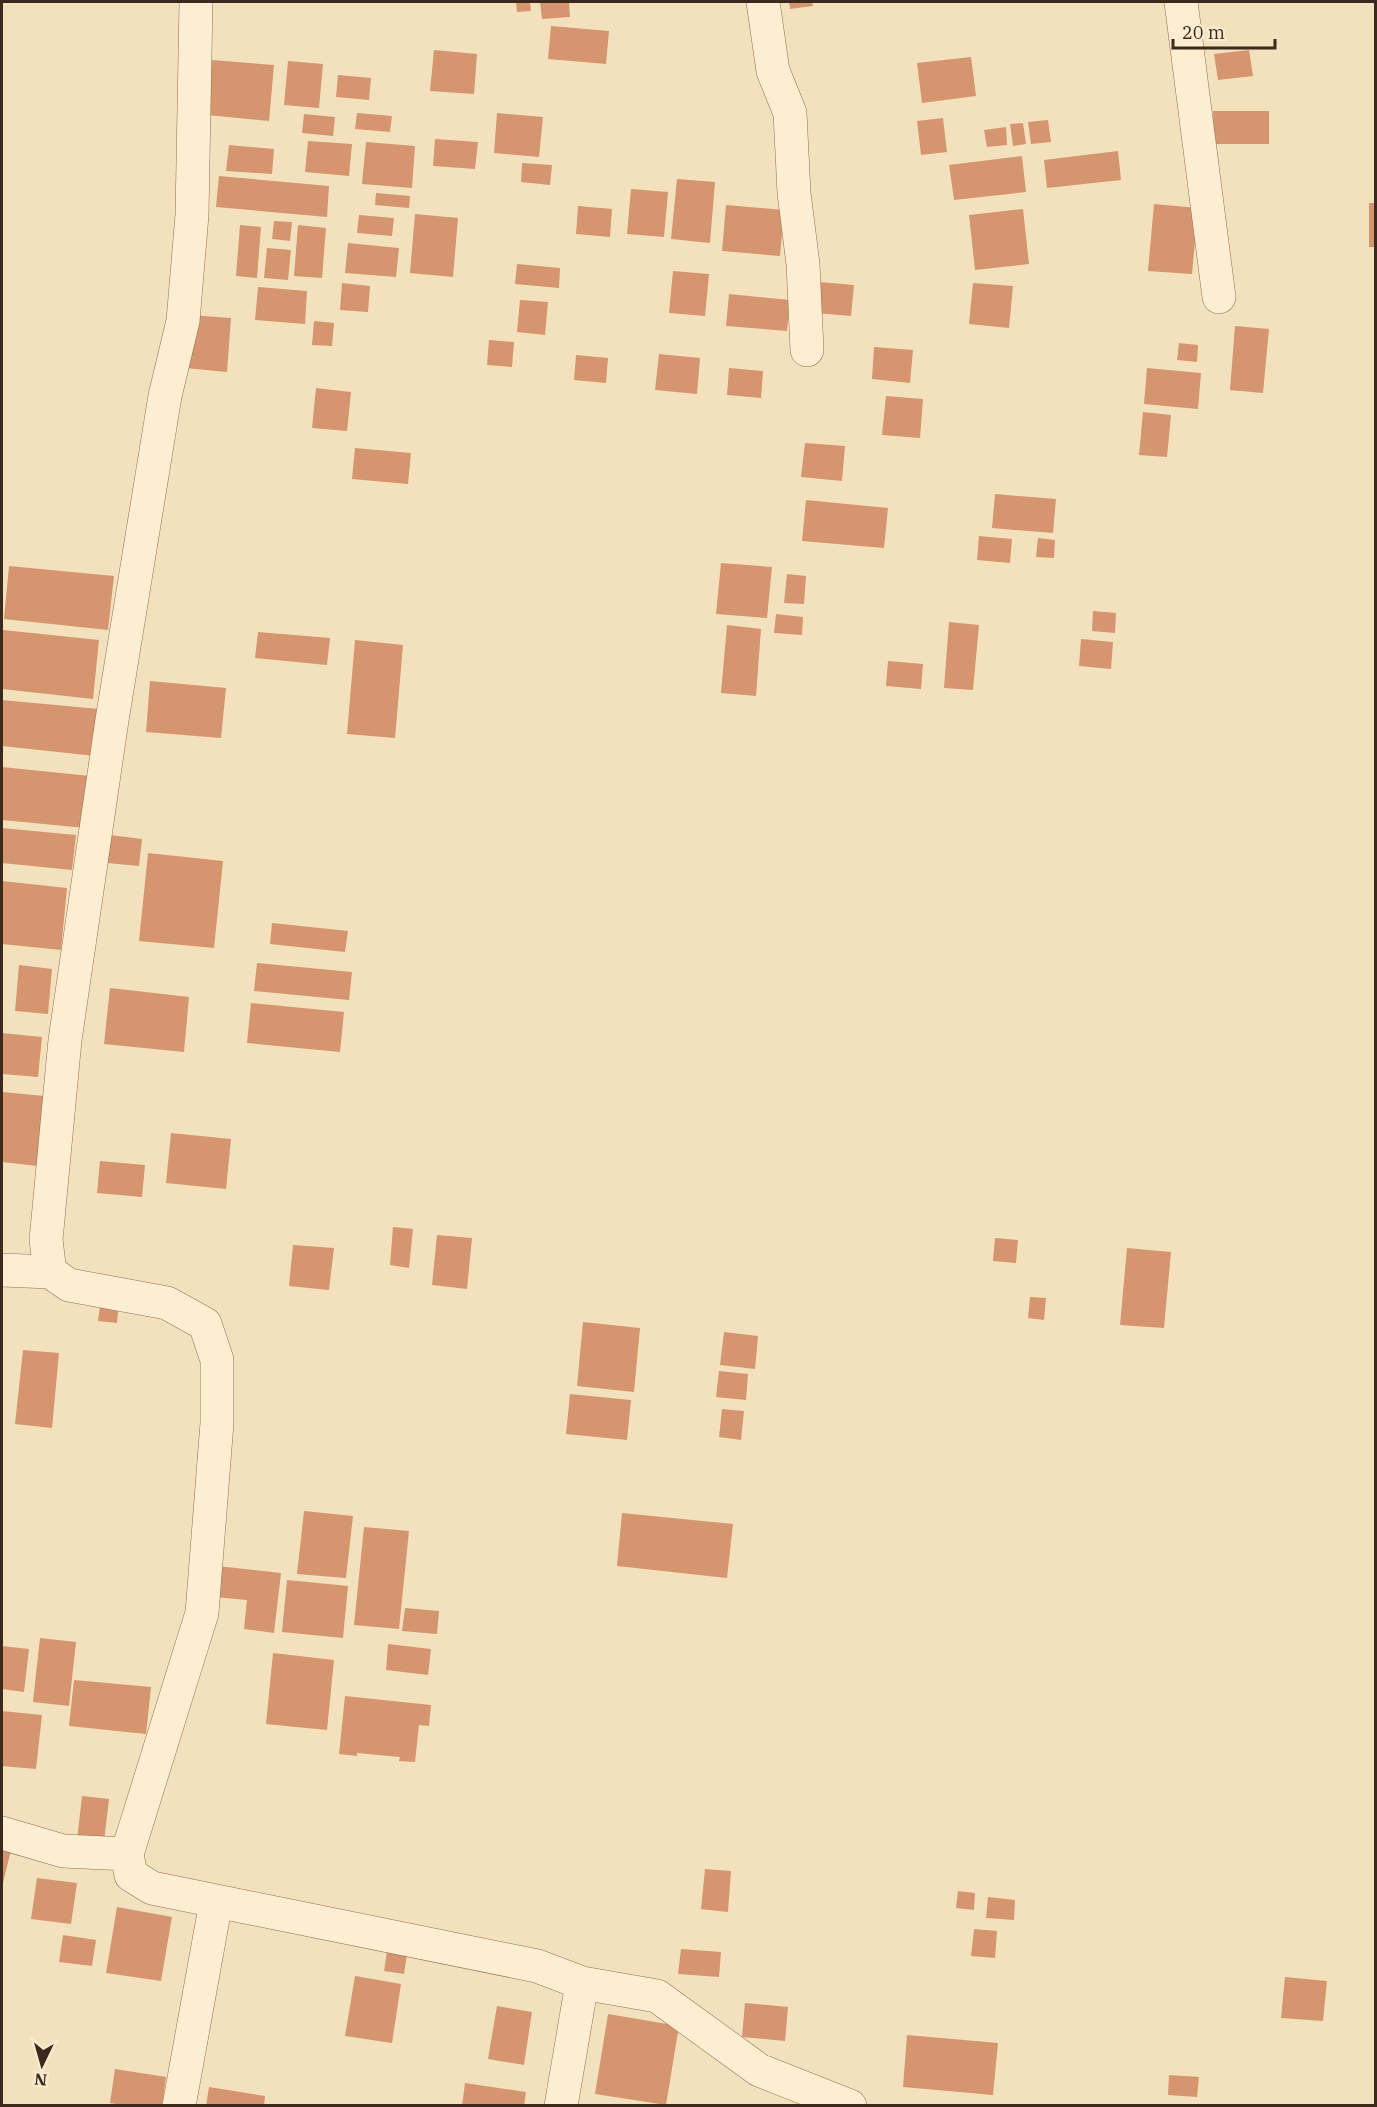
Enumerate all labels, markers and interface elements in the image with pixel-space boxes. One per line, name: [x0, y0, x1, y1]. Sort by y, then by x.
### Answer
scale bar: [1173, 12, 1275, 50]
text: 20 m: [1182, 21, 1225, 44]
north arrow: [12, 2035, 72, 2095]
text: N: [34, 2069, 48, 2090]

